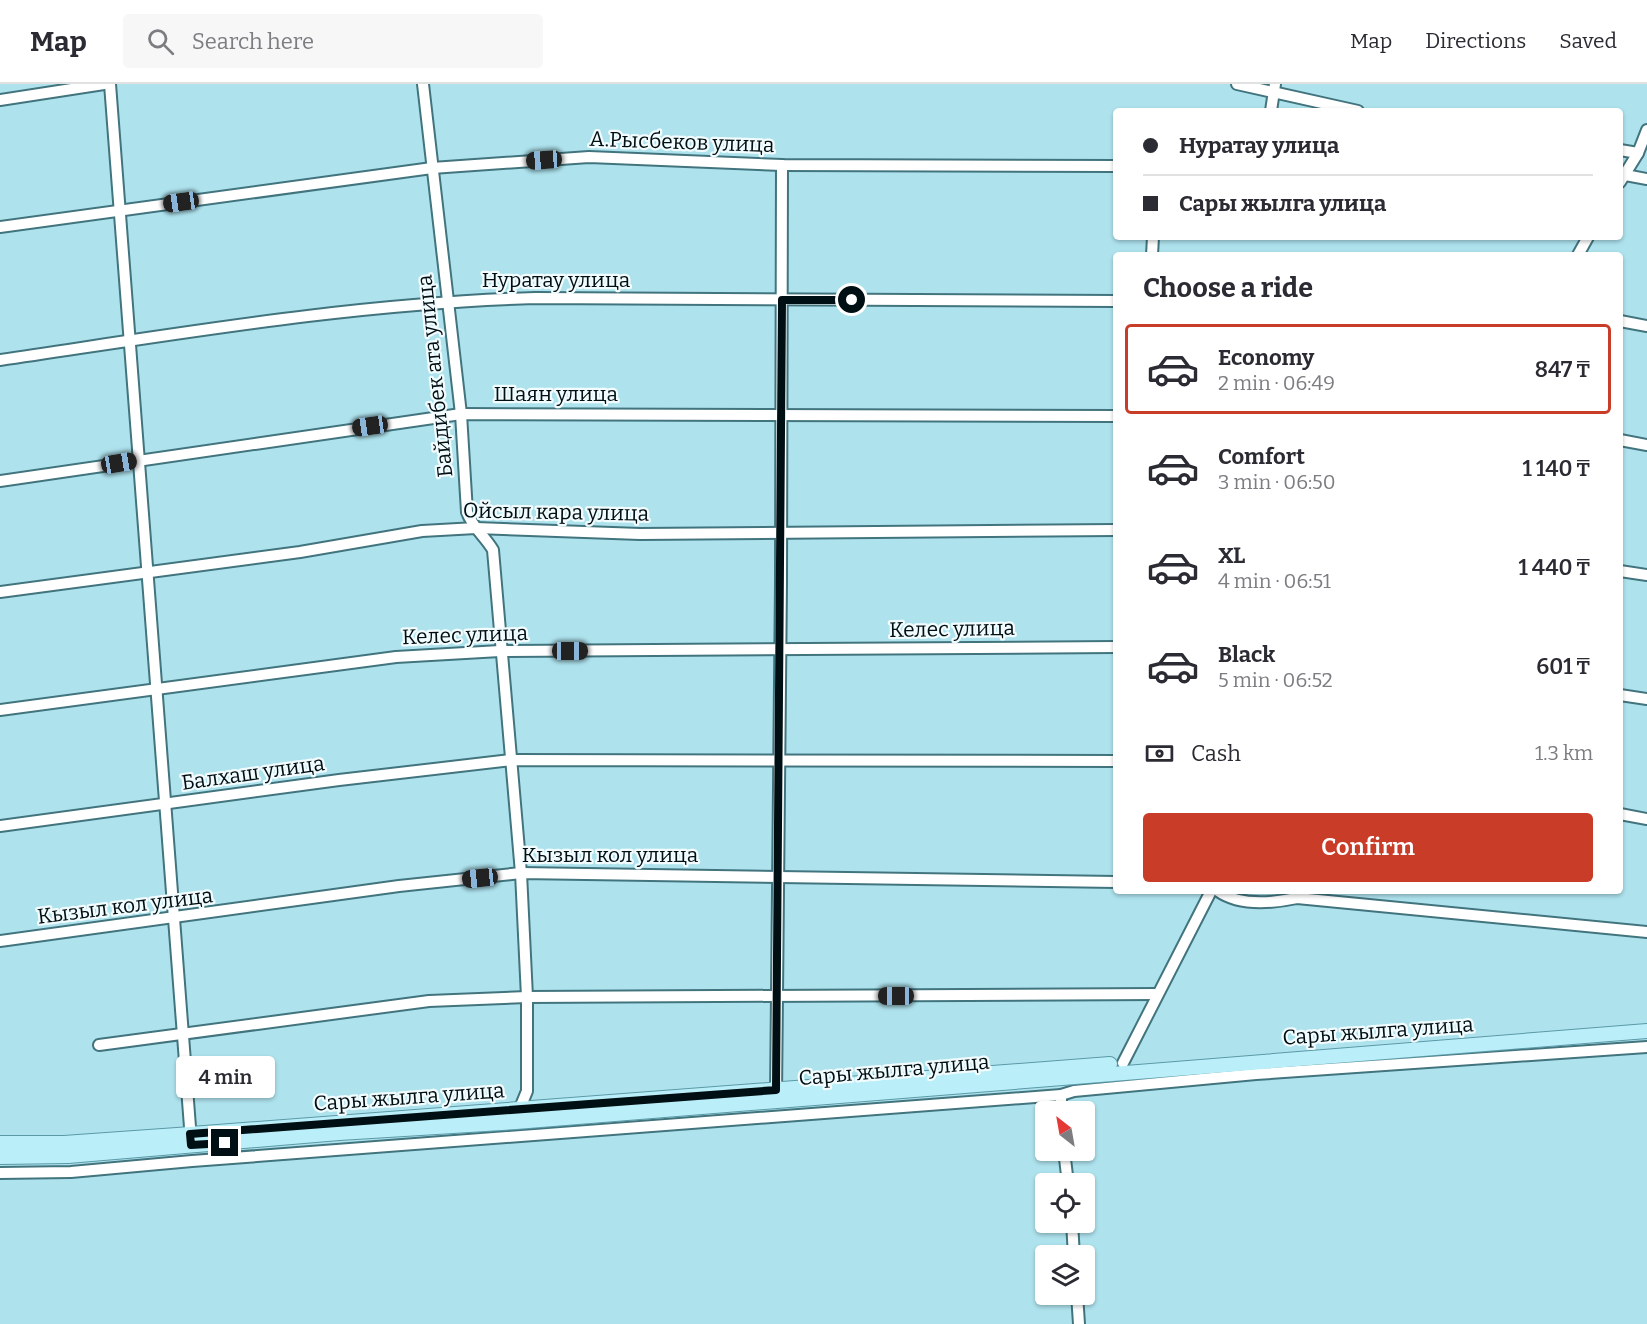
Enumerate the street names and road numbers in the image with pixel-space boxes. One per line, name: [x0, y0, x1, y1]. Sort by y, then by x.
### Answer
street label: А.Рысбеков улица: [589, 126, 775, 158]
street label: Нуратау улица: [482, 267, 631, 293]
street label: Байдибек ата улица: [411, 273, 459, 479]
street label: Шаян улица: [494, 381, 619, 407]
street label: Ойсыл кара улица: [463, 497, 650, 527]
street label: Келес улица: [889, 615, 1016, 643]
street label: Келес улица: [402, 620, 529, 650]
street label: Балхаш улица: [180, 750, 327, 796]
street label: Кызыл кол улица: [522, 842, 699, 868]
street label: Кызыл кол улица: [36, 882, 215, 930]
street label: Сары жылга улица: [1282, 1011, 1475, 1051]
street label: Сары жылга улица: [797, 1049, 991, 1091]
street label: Сары жылга улица: [313, 1077, 506, 1117]

